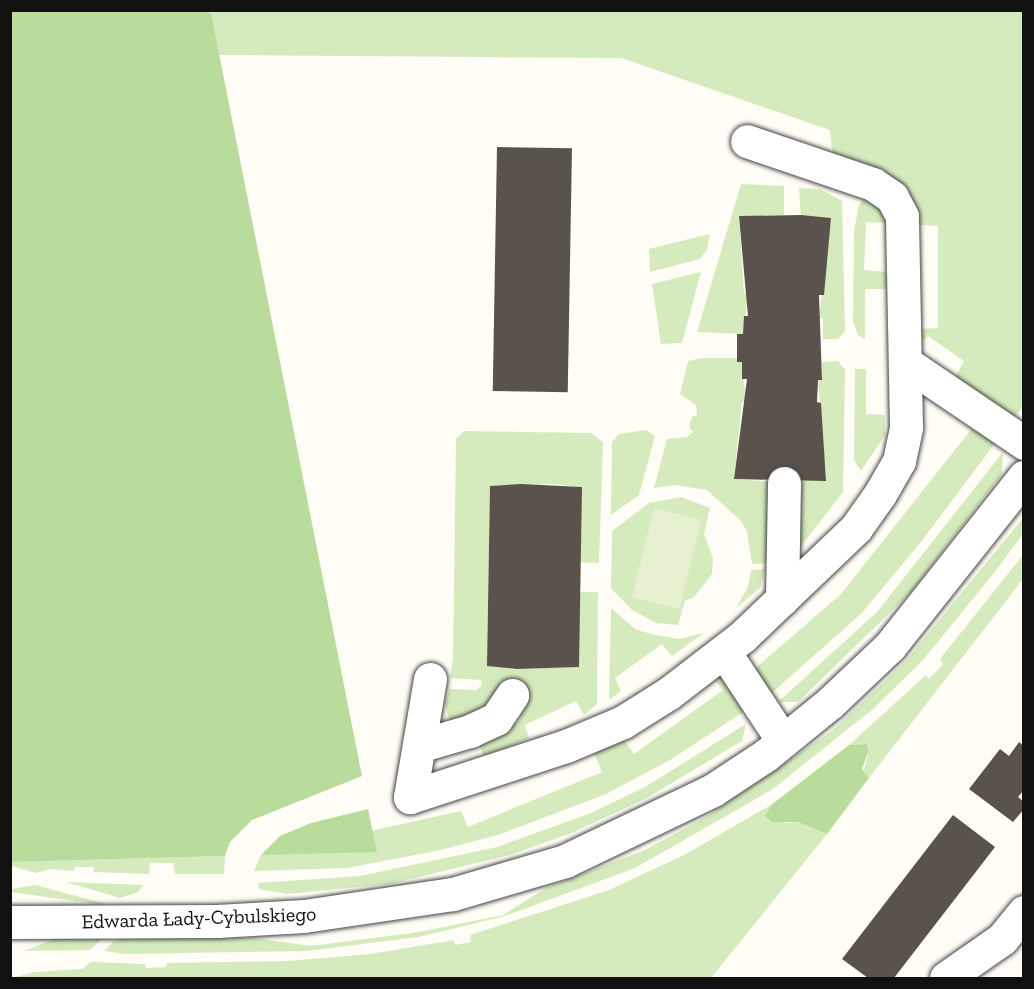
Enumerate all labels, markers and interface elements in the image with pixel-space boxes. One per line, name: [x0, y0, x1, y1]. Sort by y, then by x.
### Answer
street label: Edwarda Łady-Cybulskiego: [81, 902, 317, 934]

